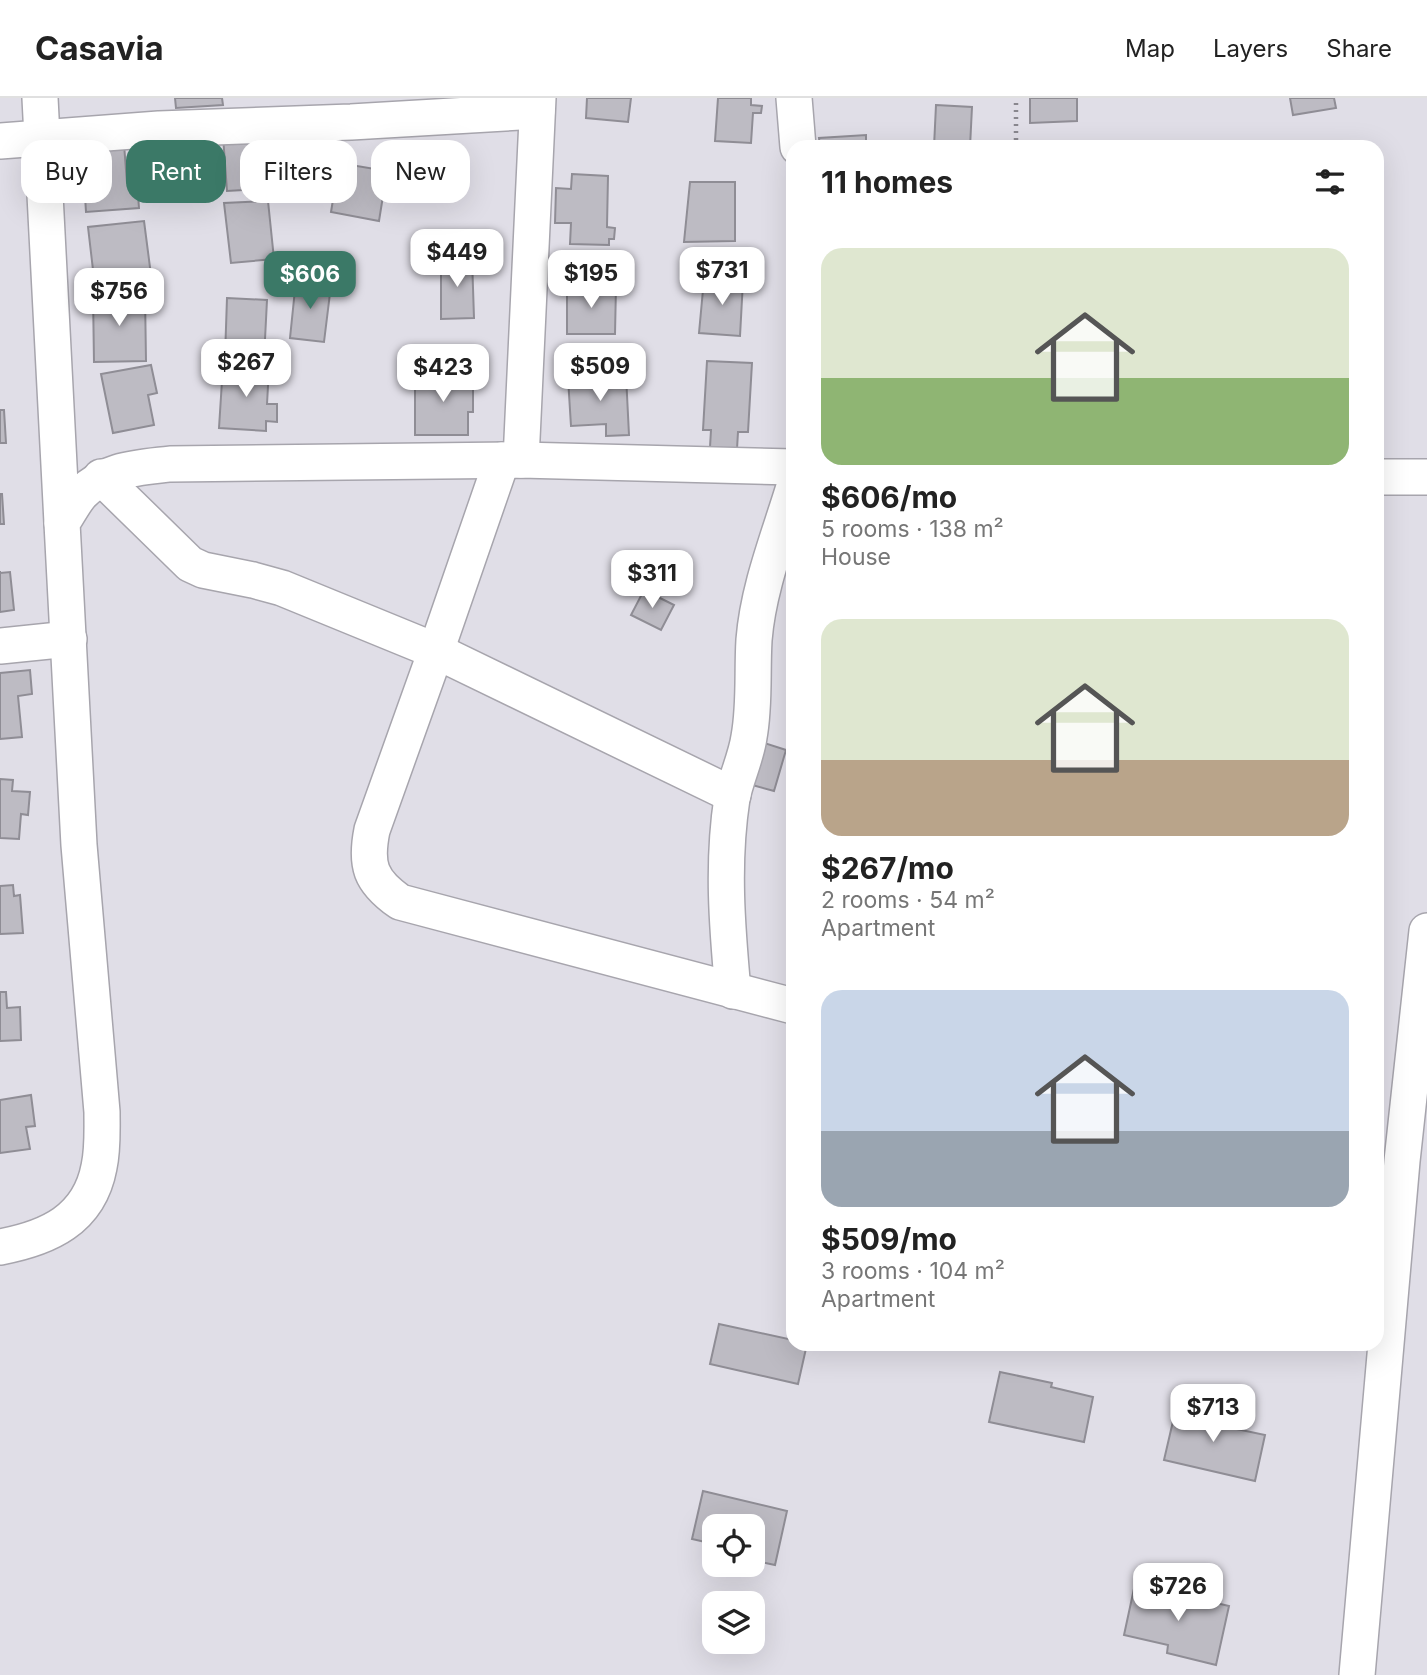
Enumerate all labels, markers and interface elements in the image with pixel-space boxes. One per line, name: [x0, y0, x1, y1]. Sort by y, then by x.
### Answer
text: Casavia: [35, 28, 164, 68]
text: Map: [1125, 34, 1175, 63]
text: Layers: [1213, 34, 1288, 63]
text: Share: [1326, 34, 1392, 63]
chip: Buy: [21, 140, 112, 203]
chip: Rent: [126, 140, 226, 203]
chip: Filters: [240, 140, 357, 203]
chip: New: [371, 140, 470, 203]
icon: filters: [1311, 163, 1349, 201]
text: 11 homes: [821, 164, 953, 200]
pin: $449: [416, 230, 498, 289]
text: $449: [426, 238, 488, 266]
pin: $731: [681, 248, 763, 307]
pin: $195: [550, 250, 632, 310]
pin: $606: [269, 252, 351, 311]
text: $731: [696, 256, 748, 284]
text: $195: [564, 259, 618, 287]
text: $606: [280, 260, 340, 288]
pin: $756: [78, 268, 160, 328]
text: $756: [90, 277, 148, 305]
icon: home: [1022, 294, 1148, 420]
pin: $267: [205, 340, 287, 399]
pin: $423: [402, 344, 484, 404]
pin: $509: [559, 344, 641, 403]
text: $267: [217, 348, 275, 376]
text: $509: [570, 352, 630, 380]
text: $423: [413, 353, 473, 381]
text: $606/mo: [821, 479, 957, 515]
text: 5 rooms · 138 m²: [821, 515, 1004, 543]
text: House: [821, 543, 891, 571]
pin: $311: [611, 550, 693, 610]
text: $311: [627, 559, 677, 587]
icon: home: [1022, 665, 1148, 791]
text: $267/mo: [821, 850, 954, 886]
text: 2 rooms · 54 m²: [821, 886, 995, 914]
text: Apartment: [821, 914, 935, 942]
icon: home: [1022, 1036, 1148, 1162]
text: $509/mo: [821, 1221, 957, 1257]
text: 3 rooms · 104 m²: [821, 1257, 1005, 1285]
text: Apartment: [821, 1285, 935, 1313]
pin: $713: [1172, 1384, 1254, 1444]
text: $713: [1186, 1393, 1240, 1421]
map controls: [702, 1514, 765, 1654]
button: locate: [702, 1514, 765, 1577]
pin: $726: [1137, 1564, 1219, 1623]
text: $726: [1149, 1572, 1207, 1600]
button: layers: [702, 1591, 765, 1654]

